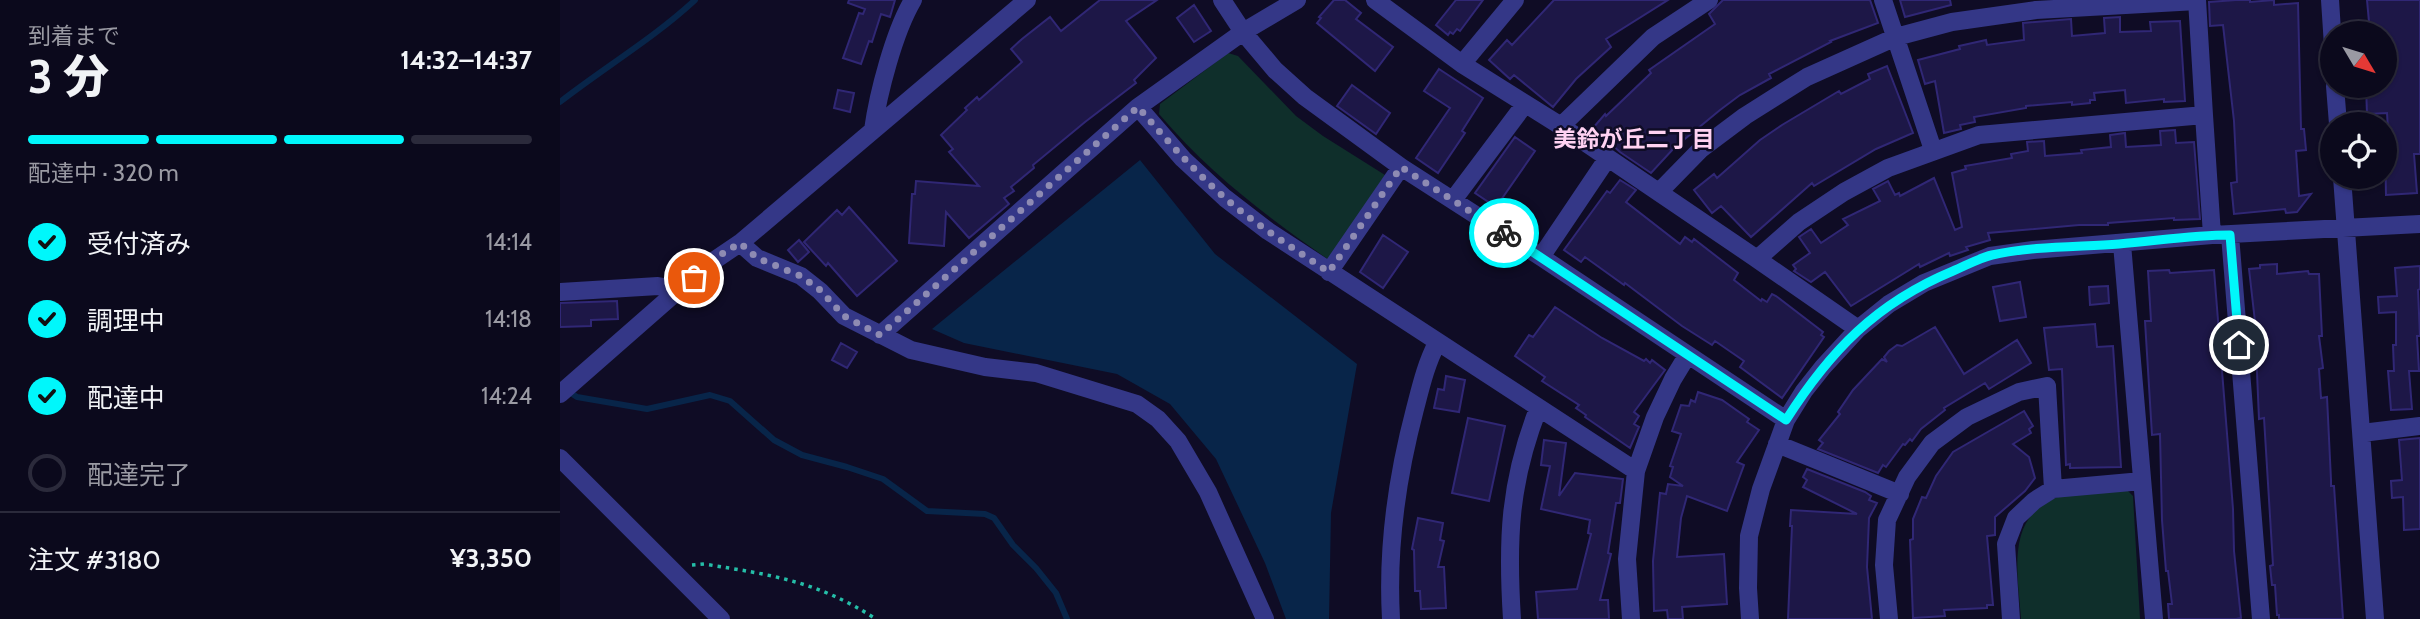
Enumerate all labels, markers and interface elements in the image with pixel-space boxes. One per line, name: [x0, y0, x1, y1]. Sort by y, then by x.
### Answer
north arrow: [2320, 21, 2398, 98]
map controls: [2320, 21, 2397, 189]
text: 到着まで: [28, 22, 120, 50]
text: 14:32–14:37: [400, 44, 532, 76]
text: 3 分: [28, 49, 109, 105]
button: locate: [2320, 112, 2397, 189]
district label: 美鈴が丘二丁目: [1554, 125, 1715, 153]
text: 配達中 · 320 m: [28, 159, 179, 187]
courier: [1469, 198, 1539, 268]
icon: bike: [1485, 214, 1523, 252]
icon: check: [28, 223, 66, 261]
text: 受付済み: [87, 228, 191, 260]
text: 14:14: [486, 228, 532, 256]
pin: [664, 248, 724, 308]
icon: bag: [675, 259, 713, 297]
icon: check: [28, 300, 66, 338]
text: 調理中: [87, 305, 165, 337]
text: 14:18: [485, 305, 532, 333]
pin: [2209, 315, 2269, 375]
icon: home: [2220, 326, 2258, 364]
icon: check: [28, 377, 66, 415]
text: 配達中: [87, 382, 165, 414]
text: 14:24: [481, 382, 532, 410]
text: 配達完了: [87, 459, 191, 491]
text: ¥3,350: [450, 542, 532, 574]
text: 注文 #3180: [28, 544, 161, 576]

